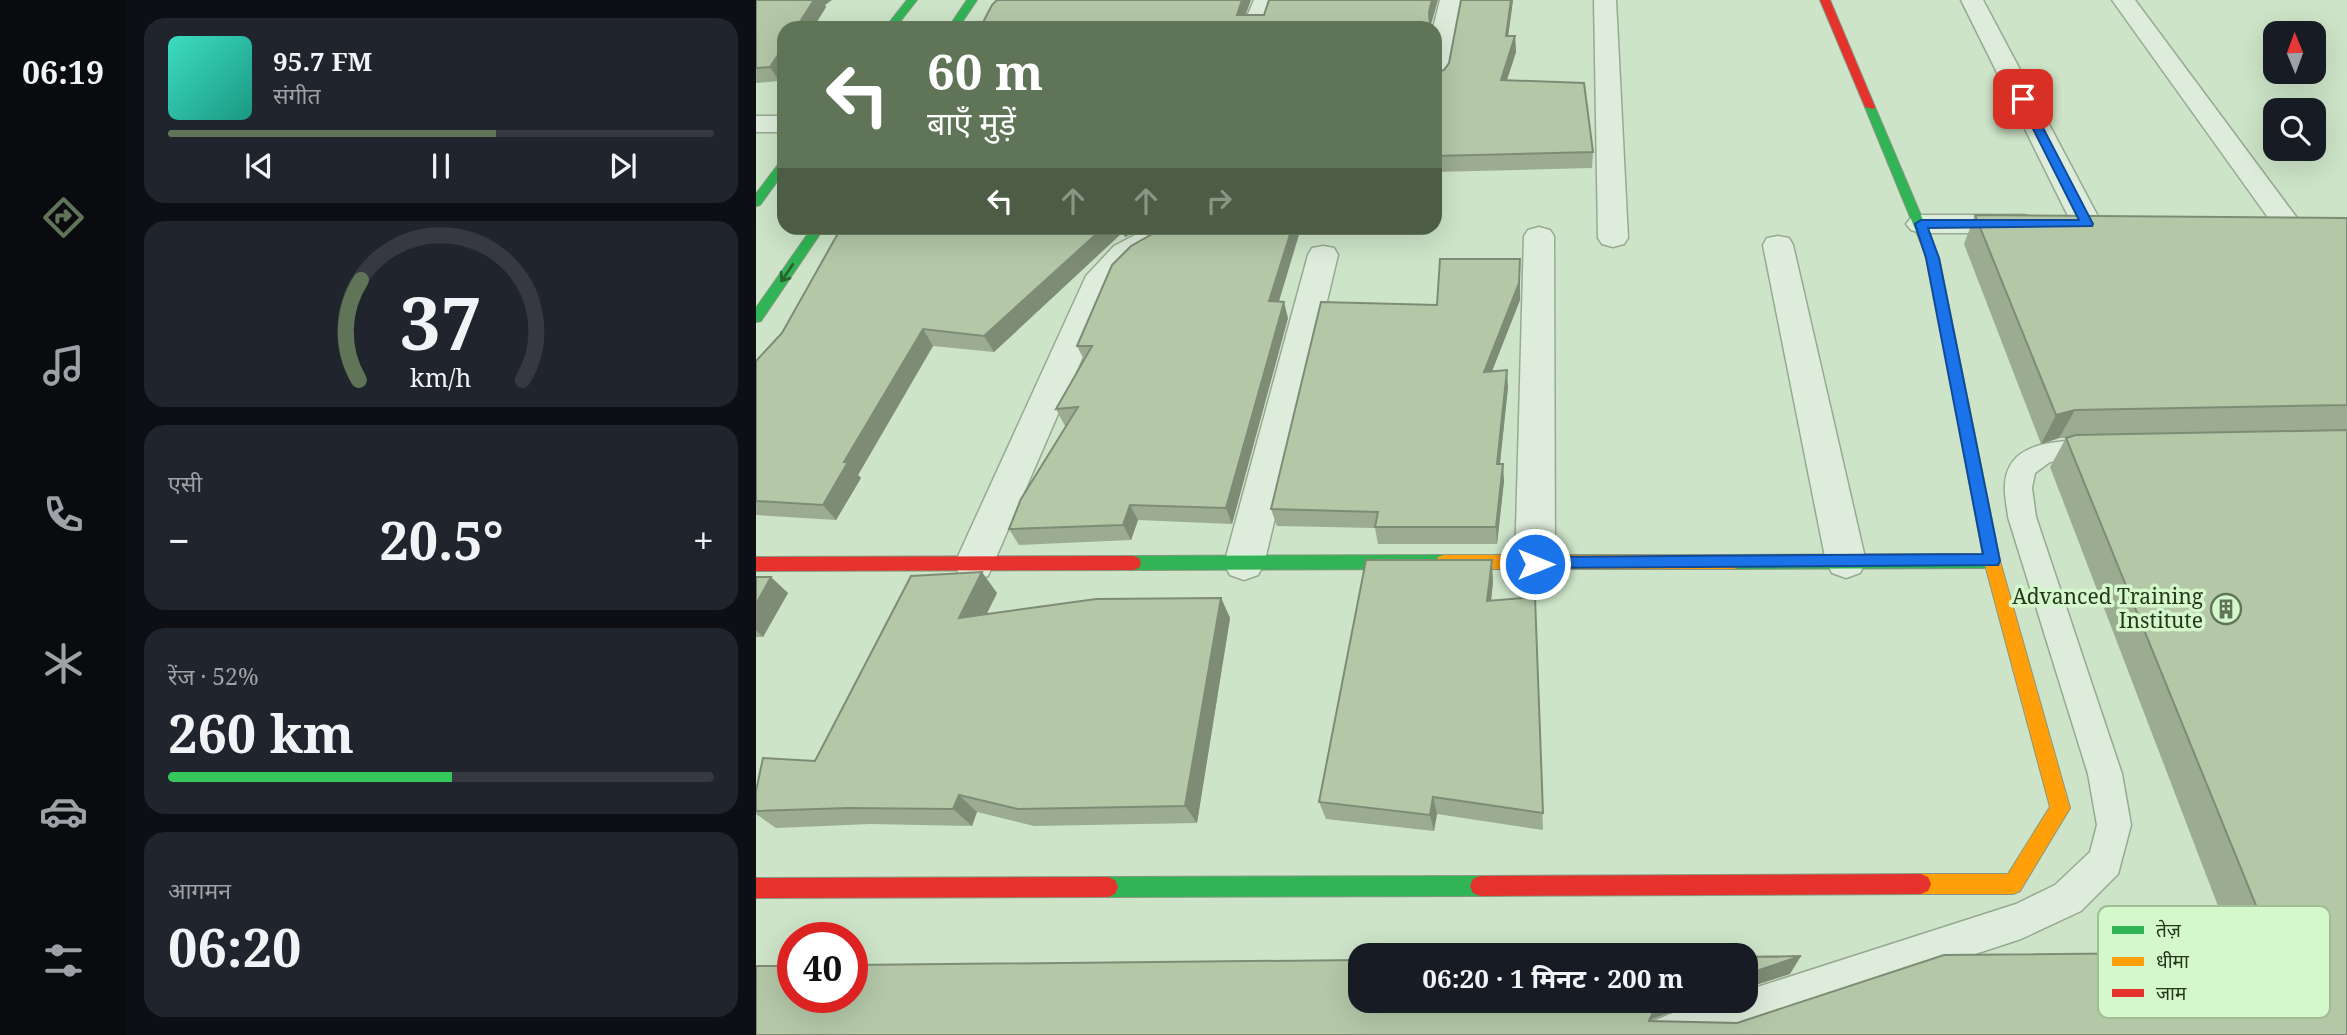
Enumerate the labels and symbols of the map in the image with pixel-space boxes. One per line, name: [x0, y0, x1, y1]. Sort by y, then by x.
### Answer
north arrow: [2263, 21, 2326, 84]
pin: [1993, 69, 2053, 129]
one-way arrow: [780, 263, 794, 282]
position arrow: [1498, 527, 1572, 601]
place label: Advanced Training Institute: [2012, 582, 2204, 634]
building icon: Advanced Training Institute: [2209, 592, 2243, 626]
legend: [2098, 906, 2330, 1018]
text: तेज़: [2156, 917, 2182, 943]
speed limit sign: 40: [777, 922, 868, 1013]
text: धीमा: [2156, 948, 2190, 974]
text: जाम: [2156, 980, 2187, 1006]

